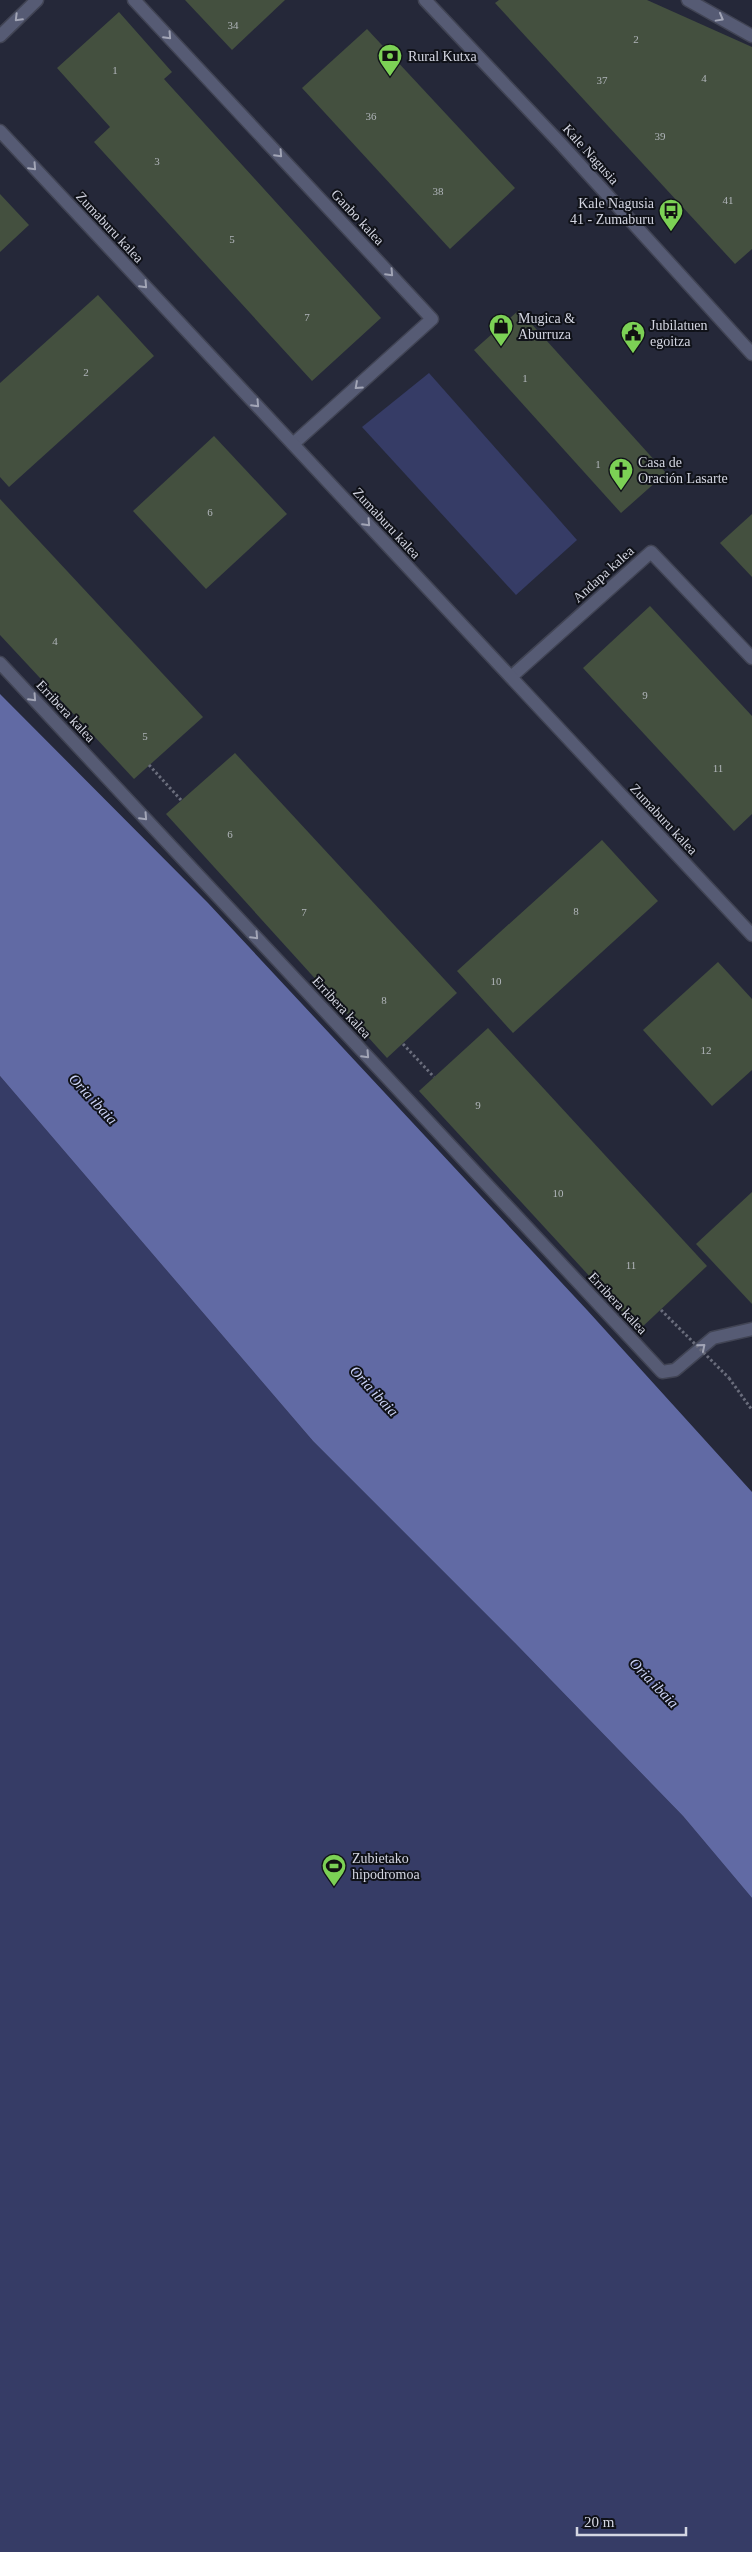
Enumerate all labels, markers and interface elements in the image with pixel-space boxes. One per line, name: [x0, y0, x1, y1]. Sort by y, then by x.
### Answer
one-way arrow: [15, 12, 24, 21]
one-way arrow: [715, 12, 724, 22]
house number: 34: [228, 19, 239, 31]
one-way arrow: [162, 30, 171, 39]
house number: 2: [633, 33, 639, 45]
bank icon: Rural Kutxa: [377, 43, 403, 77]
place label: Rural Kutxa: [408, 49, 478, 64]
house number: 1: [112, 64, 118, 76]
house number: 4: [701, 72, 707, 84]
house number: 37: [597, 74, 608, 86]
house number: 36: [366, 110, 377, 122]
street label: Kale Nagusia: [560, 121, 622, 188]
house number: 39: [655, 130, 666, 142]
one-way arrow: [273, 149, 282, 158]
house number: 3: [154, 155, 160, 167]
one-way arrow: [27, 161, 36, 170]
house number: 38: [433, 185, 444, 197]
street label: Ganbo kalea: [328, 186, 388, 249]
street label: Zumaburu kalea: [73, 189, 147, 266]
house number: 41: [723, 194, 734, 206]
place label: Kale Nagusia 41 - Zumaburu: [570, 196, 655, 227]
bus stop icon: Kale Nagusia 41 - Zumaburu: [658, 198, 684, 232]
house number: 5: [229, 233, 235, 245]
one-way arrow: [384, 267, 393, 276]
one-way arrow: [138, 280, 147, 289]
house number: 7: [304, 311, 310, 323]
place label: Mugica & Aburruza: [518, 311, 575, 342]
shop icon: Mugica & Aburruza: [488, 313, 514, 347]
place label: Jubilatuen egoitza: [650, 318, 708, 349]
public building icon: Jubilatuen egoitza: [620, 320, 646, 354]
house number: 2: [83, 366, 89, 378]
house number: 1: [522, 372, 528, 384]
one-way arrow: [354, 380, 363, 389]
one-way arrow: [250, 398, 259, 407]
place label: Casa de Oración Lasarte: [638, 455, 728, 486]
church icon: Casa de Oración Lasarte: [608, 457, 634, 491]
house number: 1: [595, 458, 601, 470]
street label: Zumaburu kalea: [350, 485, 424, 562]
house number: 6: [207, 506, 213, 518]
one-way arrow: [361, 517, 370, 526]
street label: Andapa kalea: [570, 543, 637, 606]
house number: 4: [52, 635, 58, 647]
street label: Erribera kalea: [33, 677, 99, 746]
house number: 9: [642, 689, 648, 701]
one-way arrow: [27, 693, 36, 702]
house number: 5: [142, 730, 148, 742]
house number: 11: [713, 762, 723, 774]
street label: Zumaburu kalea: [627, 781, 701, 858]
one-way arrow: [138, 812, 147, 821]
house number: 6: [227, 828, 233, 840]
house number: 8: [573, 905, 579, 917]
house number: 7: [301, 906, 307, 918]
one-way arrow: [249, 930, 258, 939]
street label: Erribera kalea: [309, 973, 375, 1042]
house number: 10: [491, 975, 502, 987]
house number: 8: [381, 994, 387, 1006]
house number: 12: [701, 1044, 712, 1056]
one-way arrow: [360, 1049, 369, 1058]
water label: Oria ibaia: [66, 1071, 120, 1127]
house number: 9: [475, 1099, 481, 1111]
house number: 10: [553, 1187, 564, 1199]
house number: 11: [626, 1259, 636, 1271]
street label: Erribera kalea: [585, 1269, 651, 1338]
one-way arrow: [697, 1344, 706, 1353]
water label: Oria ibaia: [347, 1363, 401, 1419]
water label: Oria ibaia: [626, 1655, 682, 1711]
place label: Zubietako hipodromoa: [352, 1851, 420, 1882]
sports icon: Zubietako hipodromoa: [321, 1853, 347, 1887]
scale bar: [577, 2504, 686, 2536]
text: 20 m: [584, 2514, 615, 2530]

